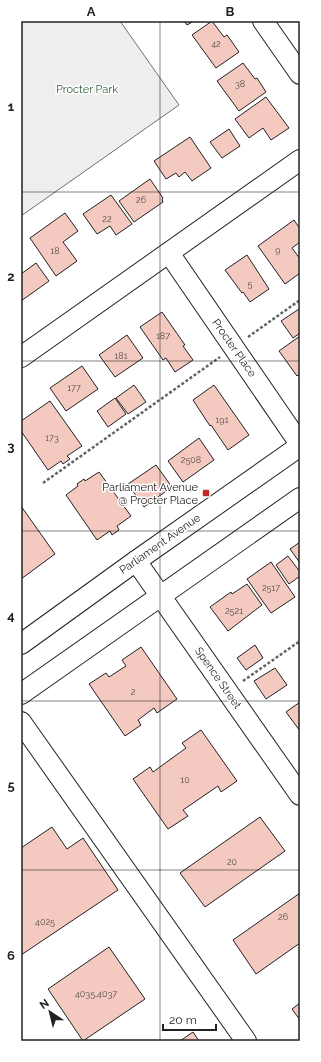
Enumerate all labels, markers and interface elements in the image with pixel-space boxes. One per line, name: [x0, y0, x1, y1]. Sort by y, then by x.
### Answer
text: A: [87, 4, 96, 19]
text: B: [226, 4, 235, 19]
house number: 42: [211, 39, 221, 49]
house number: 38: [235, 79, 245, 89]
park label: Procter Park: [56, 83, 118, 96]
text: 1: [8, 99, 15, 114]
house number: 26: [136, 195, 147, 205]
house number: 22: [102, 214, 112, 224]
house number: 9: [275, 245, 281, 255]
house number: 18: [50, 246, 60, 256]
text: 2: [7, 269, 15, 284]
house number: 5: [248, 279, 253, 289]
street label: Procter Place: [209, 316, 259, 380]
house number: 187: [156, 331, 170, 341]
house number: 181: [114, 351, 128, 361]
house number: 177: [67, 383, 81, 393]
house number: 191: [216, 415, 229, 425]
house number: 173: [45, 433, 59, 443]
text: 3: [7, 439, 15, 454]
house number: 2508: [181, 455, 201, 465]
place label: Parliament Avenue @ Procter Place: [102, 481, 199, 507]
marker: Parliament Avenue @ Procter Place: [201, 488, 211, 498]
street label: Parliament Avenue: [117, 511, 203, 577]
house number: 2517: [262, 583, 280, 593]
house number: 2521: [225, 606, 243, 616]
text: 4: [7, 608, 15, 623]
street label: Spence Street: [192, 645, 244, 712]
house number: 2: [131, 687, 136, 697]
house number: 10: [180, 775, 190, 785]
text: 5: [7, 778, 15, 793]
house number: 20: [227, 857, 238, 867]
house number: 26: [278, 912, 289, 922]
house number: 4025: [35, 917, 55, 927]
text: 6: [7, 948, 15, 963]
house number: 4035,4037: [75, 989, 117, 999]
north arrow: [30, 992, 70, 1032]
text: N: [37, 996, 52, 1012]
scale bar: [163, 1006, 216, 1032]
text: 20 m: [169, 1013, 197, 1027]

